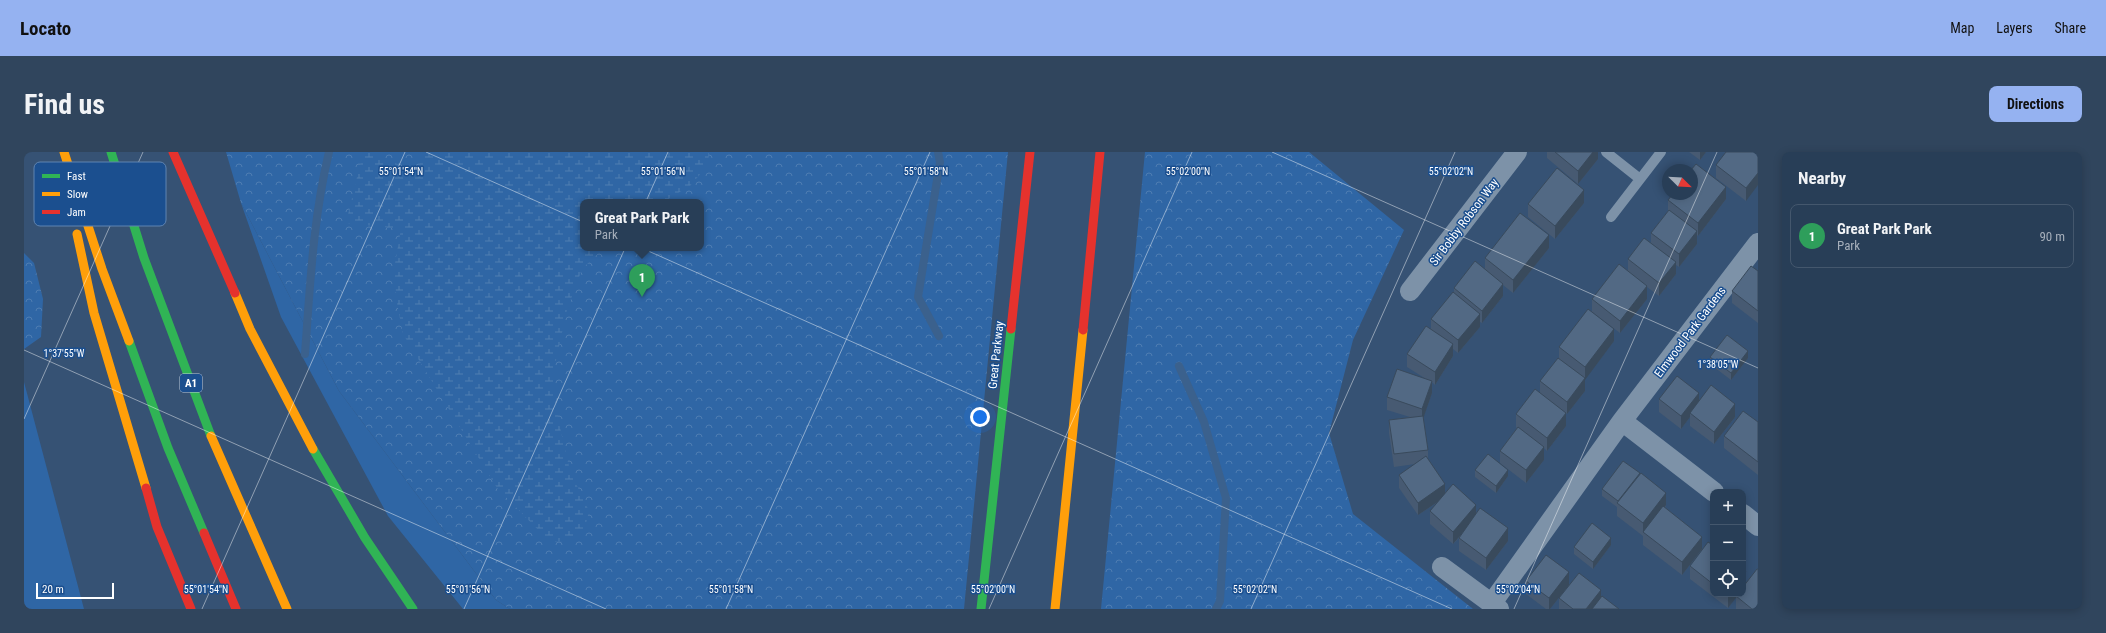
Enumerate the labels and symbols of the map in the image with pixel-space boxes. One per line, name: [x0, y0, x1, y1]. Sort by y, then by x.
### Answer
legend: [34, 162, 166, 226]
north arrow: [1662, 164, 1698, 200]
text: 55°01'54"N: [379, 166, 423, 177]
text: 55°01'56"N: [641, 166, 685, 177]
text: 55°01'58"N: [904, 166, 948, 177]
text: 55°02'00"N: [1166, 166, 1210, 177]
text: 55°02'02"N: [1429, 166, 1473, 177]
text: Fast: [67, 170, 86, 183]
street label: Sir Bobby Robson Way: [1427, 176, 1501, 268]
text: Slow: [67, 188, 88, 201]
text: Jam: [67, 206, 86, 219]
pin: 1: [629, 264, 655, 297]
street label: Elmwood Park Gardens: [1651, 284, 1729, 380]
street label: Great Parkway: [985, 320, 1007, 390]
text: 1°37'55"W: [44, 348, 85, 359]
text: 1°38'05"W: [1698, 359, 1739, 370]
road number: A1: [180, 374, 202, 392]
your location: [970, 407, 990, 427]
scale bar: [36, 581, 114, 600]
text: 55°01'54"N: [184, 584, 228, 595]
text: 55°01'56"N: [446, 584, 490, 595]
text: 55°01'58"N: [709, 584, 753, 595]
text: 55°02'00"N: [971, 584, 1015, 595]
text: 55°02'02"N: [1233, 584, 1277, 595]
text: 55°02'04"N: [1496, 584, 1540, 595]

